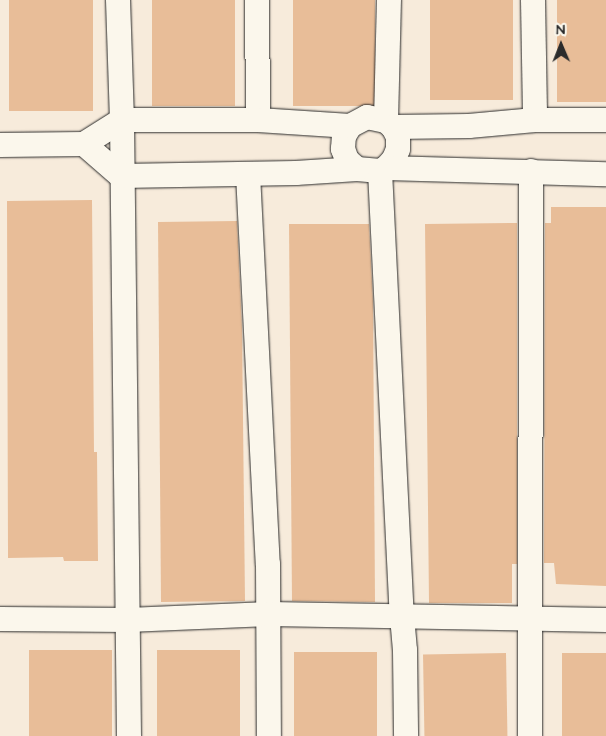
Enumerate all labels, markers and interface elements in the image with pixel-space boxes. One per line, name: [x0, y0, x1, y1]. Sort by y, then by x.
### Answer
north arrow: [536, 20, 586, 70]
text: N: [556, 20, 565, 40]

